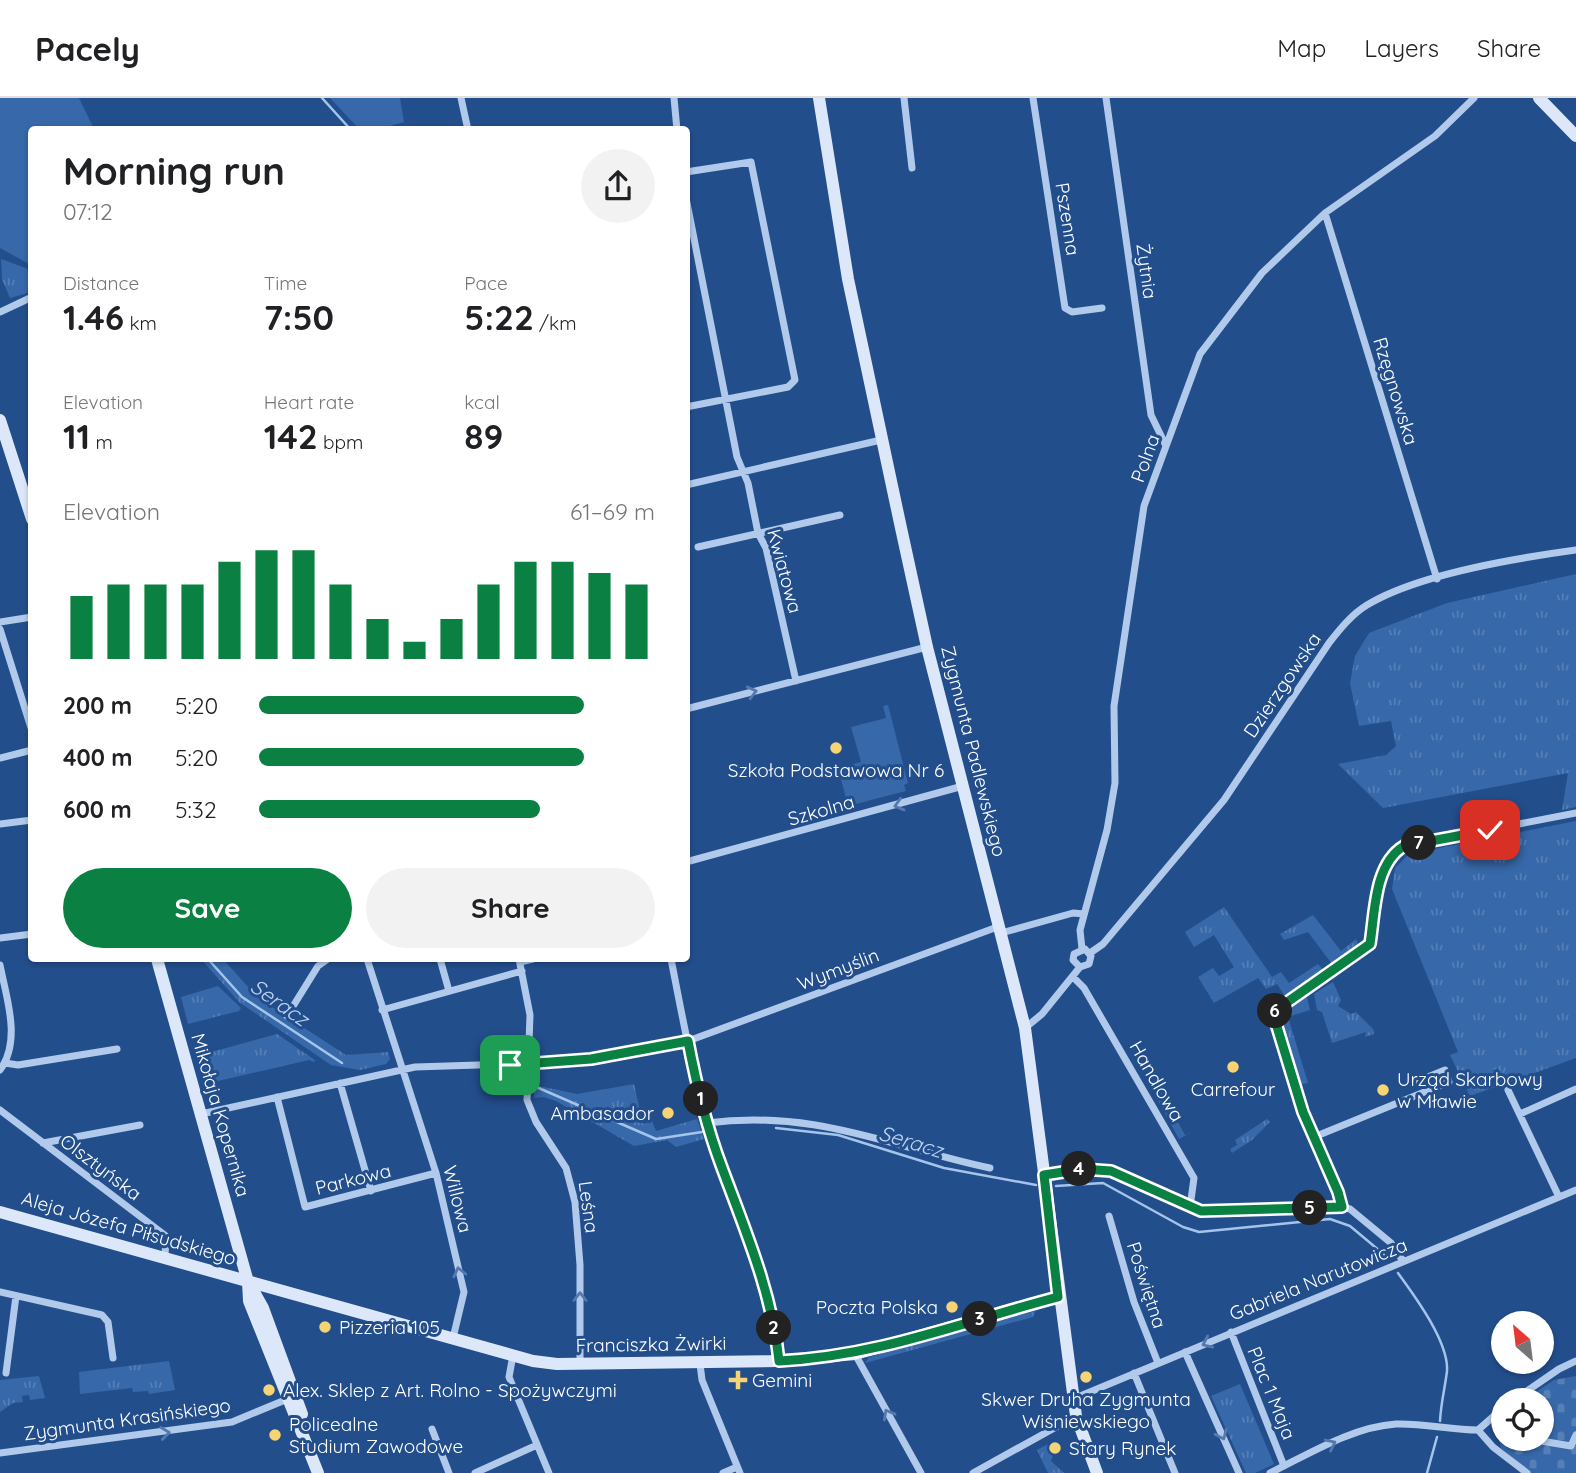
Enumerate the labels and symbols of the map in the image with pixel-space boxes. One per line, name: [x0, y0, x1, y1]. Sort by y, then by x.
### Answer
street label: Pszenna: [1050, 181, 1086, 257]
street label: Żytnia: [1131, 242, 1163, 300]
street label: Rzęgnowska: [1368, 334, 1424, 448]
street label: Polna: [1125, 431, 1165, 485]
street label: Kwiatowa: [762, 526, 808, 616]
street label: Dzierzgowska: [1238, 628, 1326, 742]
street label: Zygmunta Padlewskiego: [936, 643, 1012, 859]
one-way arrow: [746, 686, 758, 700]
marker: Szkoła Podstawowa Nr 6: [828, 740, 844, 756]
place label: Szkoła Podstawowa Nr 6: [728, 758, 944, 782]
street label: Szkolna: [785, 789, 857, 831]
one-way arrow: [893, 797, 905, 811]
pin: [1460, 800, 1520, 860]
pin: 7: [1402, 826, 1436, 860]
street label: Wymyślin: [794, 942, 882, 996]
water label: Seracz: [246, 973, 316, 1032]
pin: 6: [1258, 993, 1292, 1028]
street label: Mikołaja Kopernika: [186, 1031, 256, 1199]
pin: [480, 1035, 540, 1095]
street label: Handlowa: [1124, 1036, 1190, 1126]
marker: Carrefour: [1225, 1059, 1241, 1075]
place label: Urząd Skarbowy w Mławie: [1397, 1067, 1543, 1113]
place label: Carrefour: [1191, 1077, 1276, 1101]
pin: 1: [684, 1082, 718, 1116]
marker: Urząd Skarbowy w Mławie: [1375, 1082, 1391, 1098]
place label: Ambasador: [550, 1101, 655, 1125]
marker: Ambasador: [660, 1105, 676, 1121]
water label: Seracz: [876, 1119, 948, 1164]
street label: Olsztyńska: [56, 1129, 146, 1205]
pin: 4: [1062, 1152, 1096, 1186]
street label: Parkowa: [313, 1158, 393, 1200]
street label: Willowa: [438, 1163, 478, 1235]
street label: Leśna: [573, 1179, 605, 1235]
street label: Aleja Józefa Piłsudskiego: [19, 1186, 239, 1270]
pin: 5: [1292, 1190, 1328, 1226]
street label: Gabriela Narutowicza: [1226, 1232, 1410, 1326]
street label: Poświętna: [1122, 1239, 1172, 1331]
one-way arrow: [453, 1266, 468, 1278]
one-way arrow: [572, 1292, 588, 1302]
place label: Poczta Polska: [816, 1295, 938, 1319]
marker: Poczta Polska: [944, 1299, 960, 1315]
pin: 3: [962, 1302, 998, 1336]
pin: 2: [756, 1310, 792, 1346]
north arrow: [1491, 1311, 1554, 1374]
place label: Pizzeria 105: [339, 1315, 440, 1339]
marker: Pizzeria 105: [317, 1319, 333, 1335]
street label: Franciszka Żwirki: [575, 1331, 727, 1357]
one-way arrow: [1201, 1335, 1214, 1349]
street label: Plac 1 Maja: [1242, 1343, 1302, 1443]
place label: Gemini: [752, 1368, 812, 1392]
marker: Skwer Druha Zygmunta Wiśniewskiego: [1078, 1369, 1094, 1385]
marker: Gemini: [730, 1372, 746, 1388]
place label: Alex. Sklep z Art. Rolno - Spożywczymi: [283, 1378, 617, 1402]
marker: Alex. Sklep z Art. Rolno - Spożywczymi: [261, 1382, 277, 1398]
place label: Skwer Druha Zygmunta Wiśniewskiego: [981, 1387, 1191, 1433]
street label: Zygmunta Krasińskiego: [22, 1393, 232, 1445]
one-way arrow: [883, 1408, 896, 1421]
place label: Policealne Studium Zawodowe: [289, 1412, 463, 1458]
one-way arrow: [159, 1425, 171, 1440]
marker: Policealne Studium Zawodowe: [267, 1427, 283, 1443]
one-way arrow: [1214, 1428, 1228, 1440]
place label: Stary Rynek: [1069, 1436, 1176, 1460]
one-way arrow: [1324, 1438, 1336, 1452]
marker: Stary Rynek: [1047, 1440, 1063, 1456]

